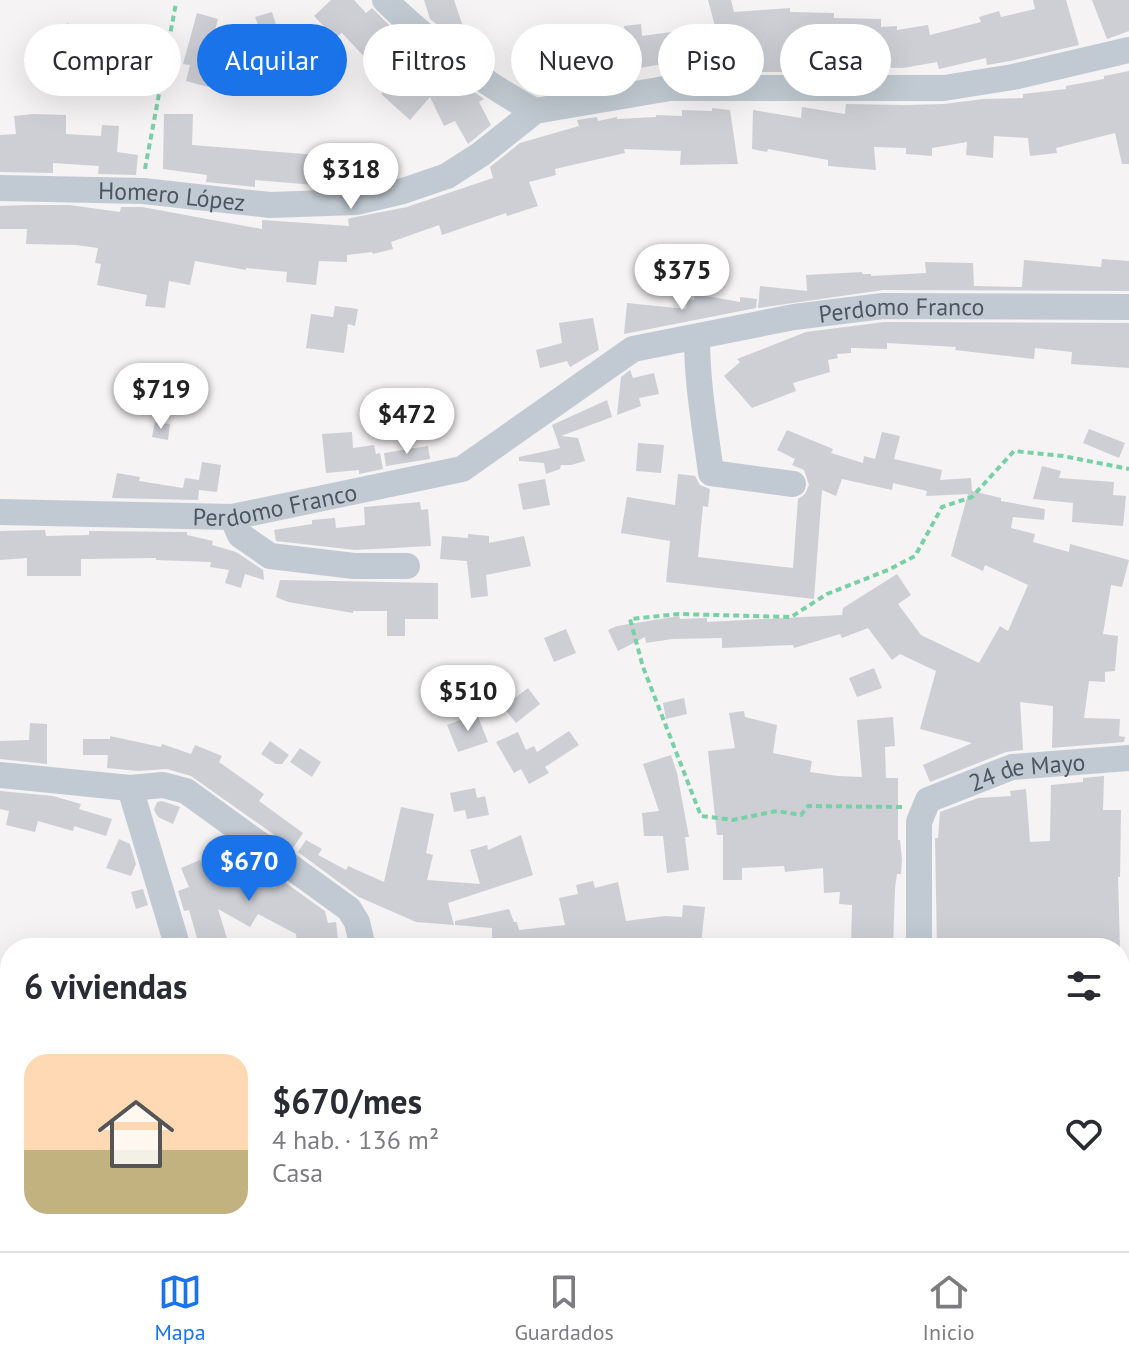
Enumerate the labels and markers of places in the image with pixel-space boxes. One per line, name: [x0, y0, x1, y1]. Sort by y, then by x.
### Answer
pin: $318: [304, 143, 398, 211]
pin: $375: [635, 244, 729, 312]
pin: $719: [114, 363, 208, 431]
pin: $472: [360, 388, 454, 456]
pin: $510: [421, 665, 515, 733]
pin: $670: [202, 835, 296, 903]

